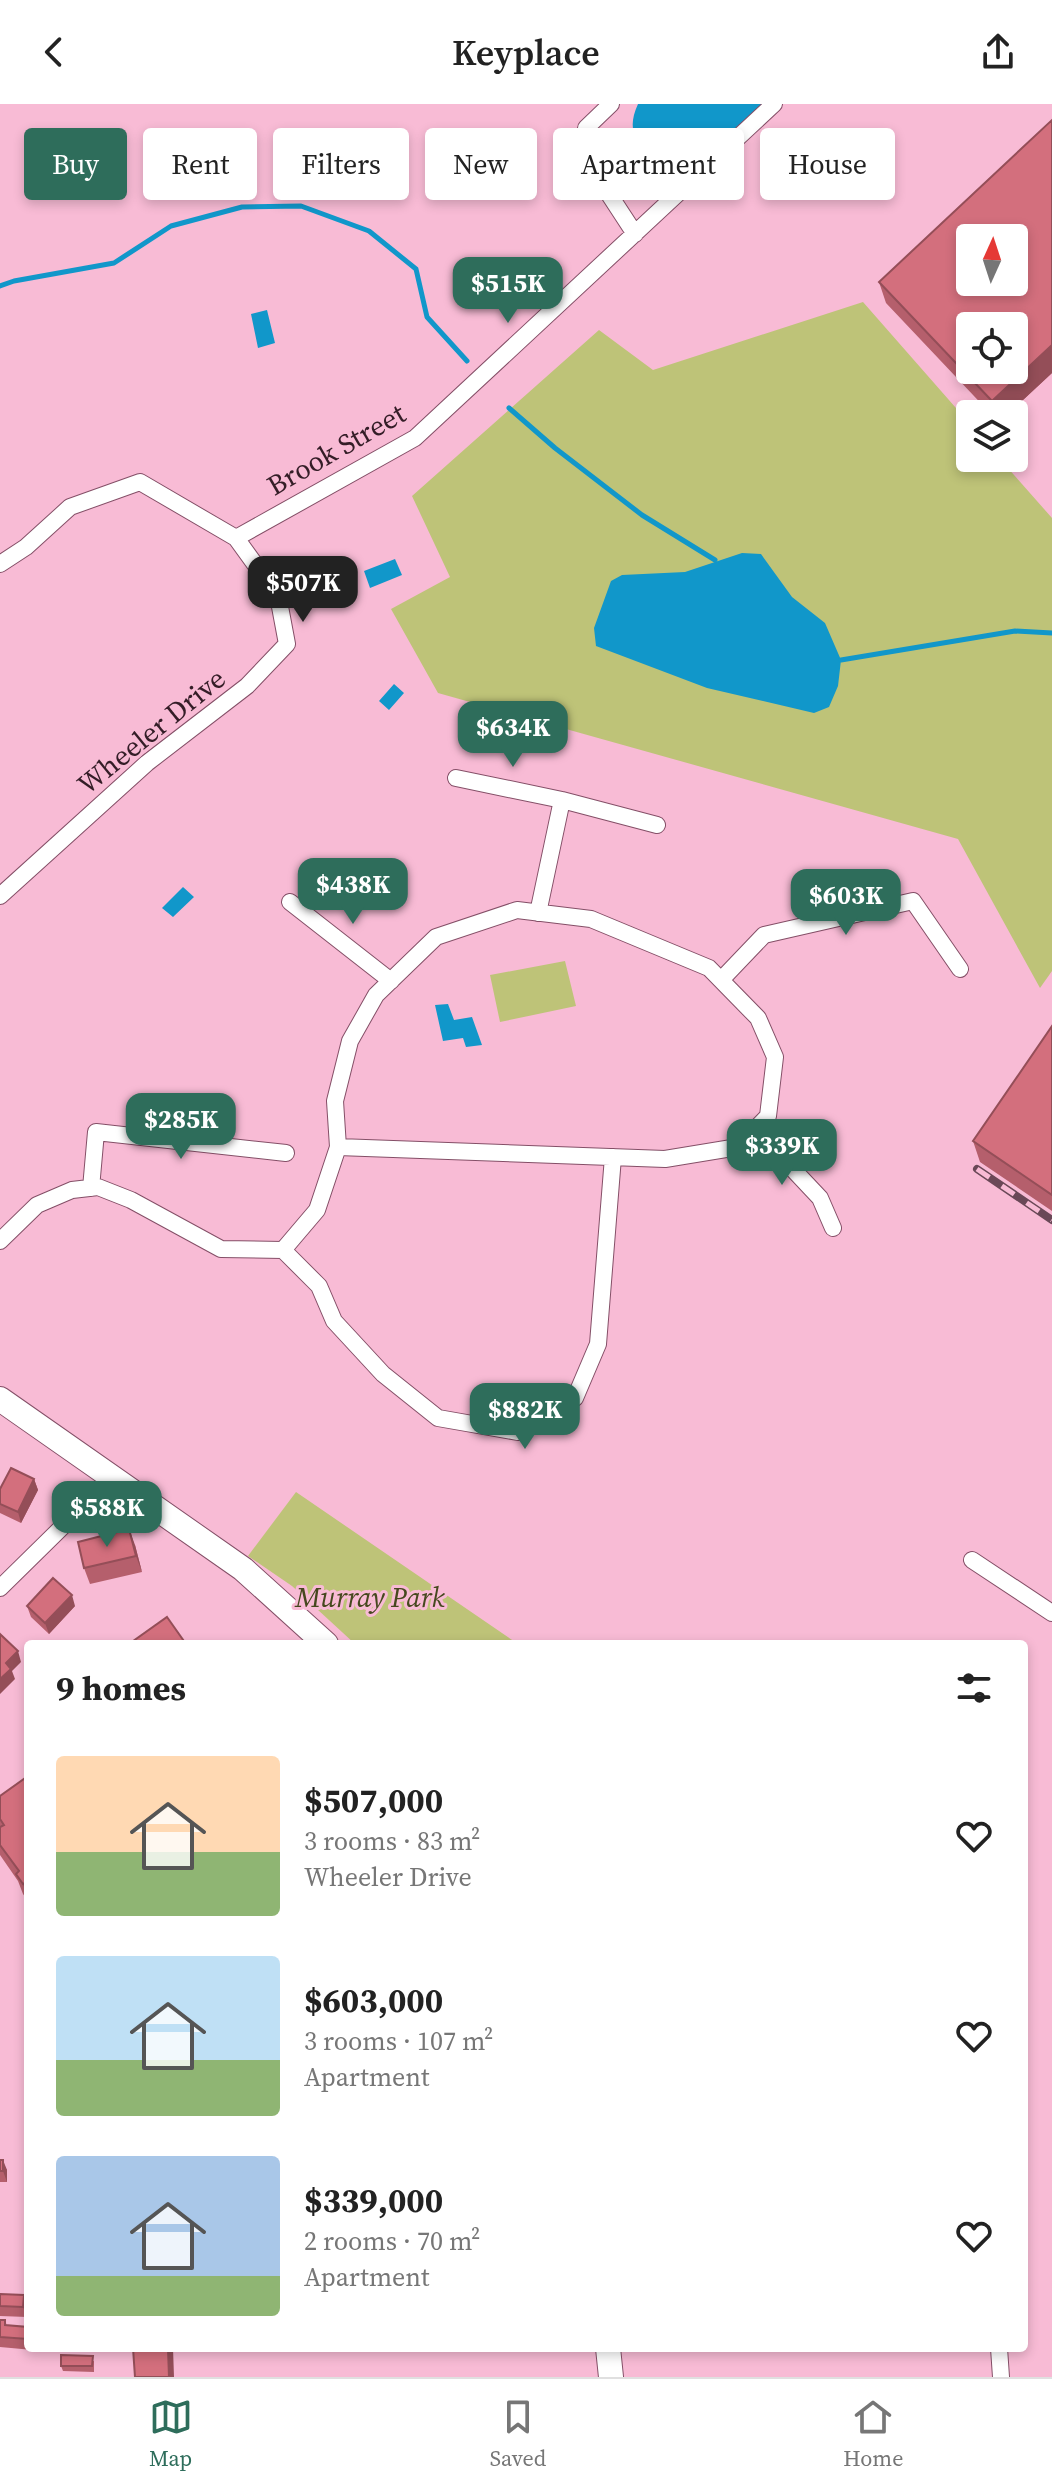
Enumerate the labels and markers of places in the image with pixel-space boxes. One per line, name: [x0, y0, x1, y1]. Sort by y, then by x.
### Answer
pin: $515K: [452, 257, 564, 325]
pin: $507K: [247, 556, 359, 624]
pin: $634K: [457, 701, 569, 769]
pin: $438K: [297, 858, 409, 926]
pin: $603K: [790, 869, 902, 937]
pin: $285K: [125, 1093, 237, 1161]
pin: $339K: [726, 1119, 838, 1187]
pin: $882K: [469, 1383, 581, 1451]
pin: $588K: [51, 1481, 163, 1549]

